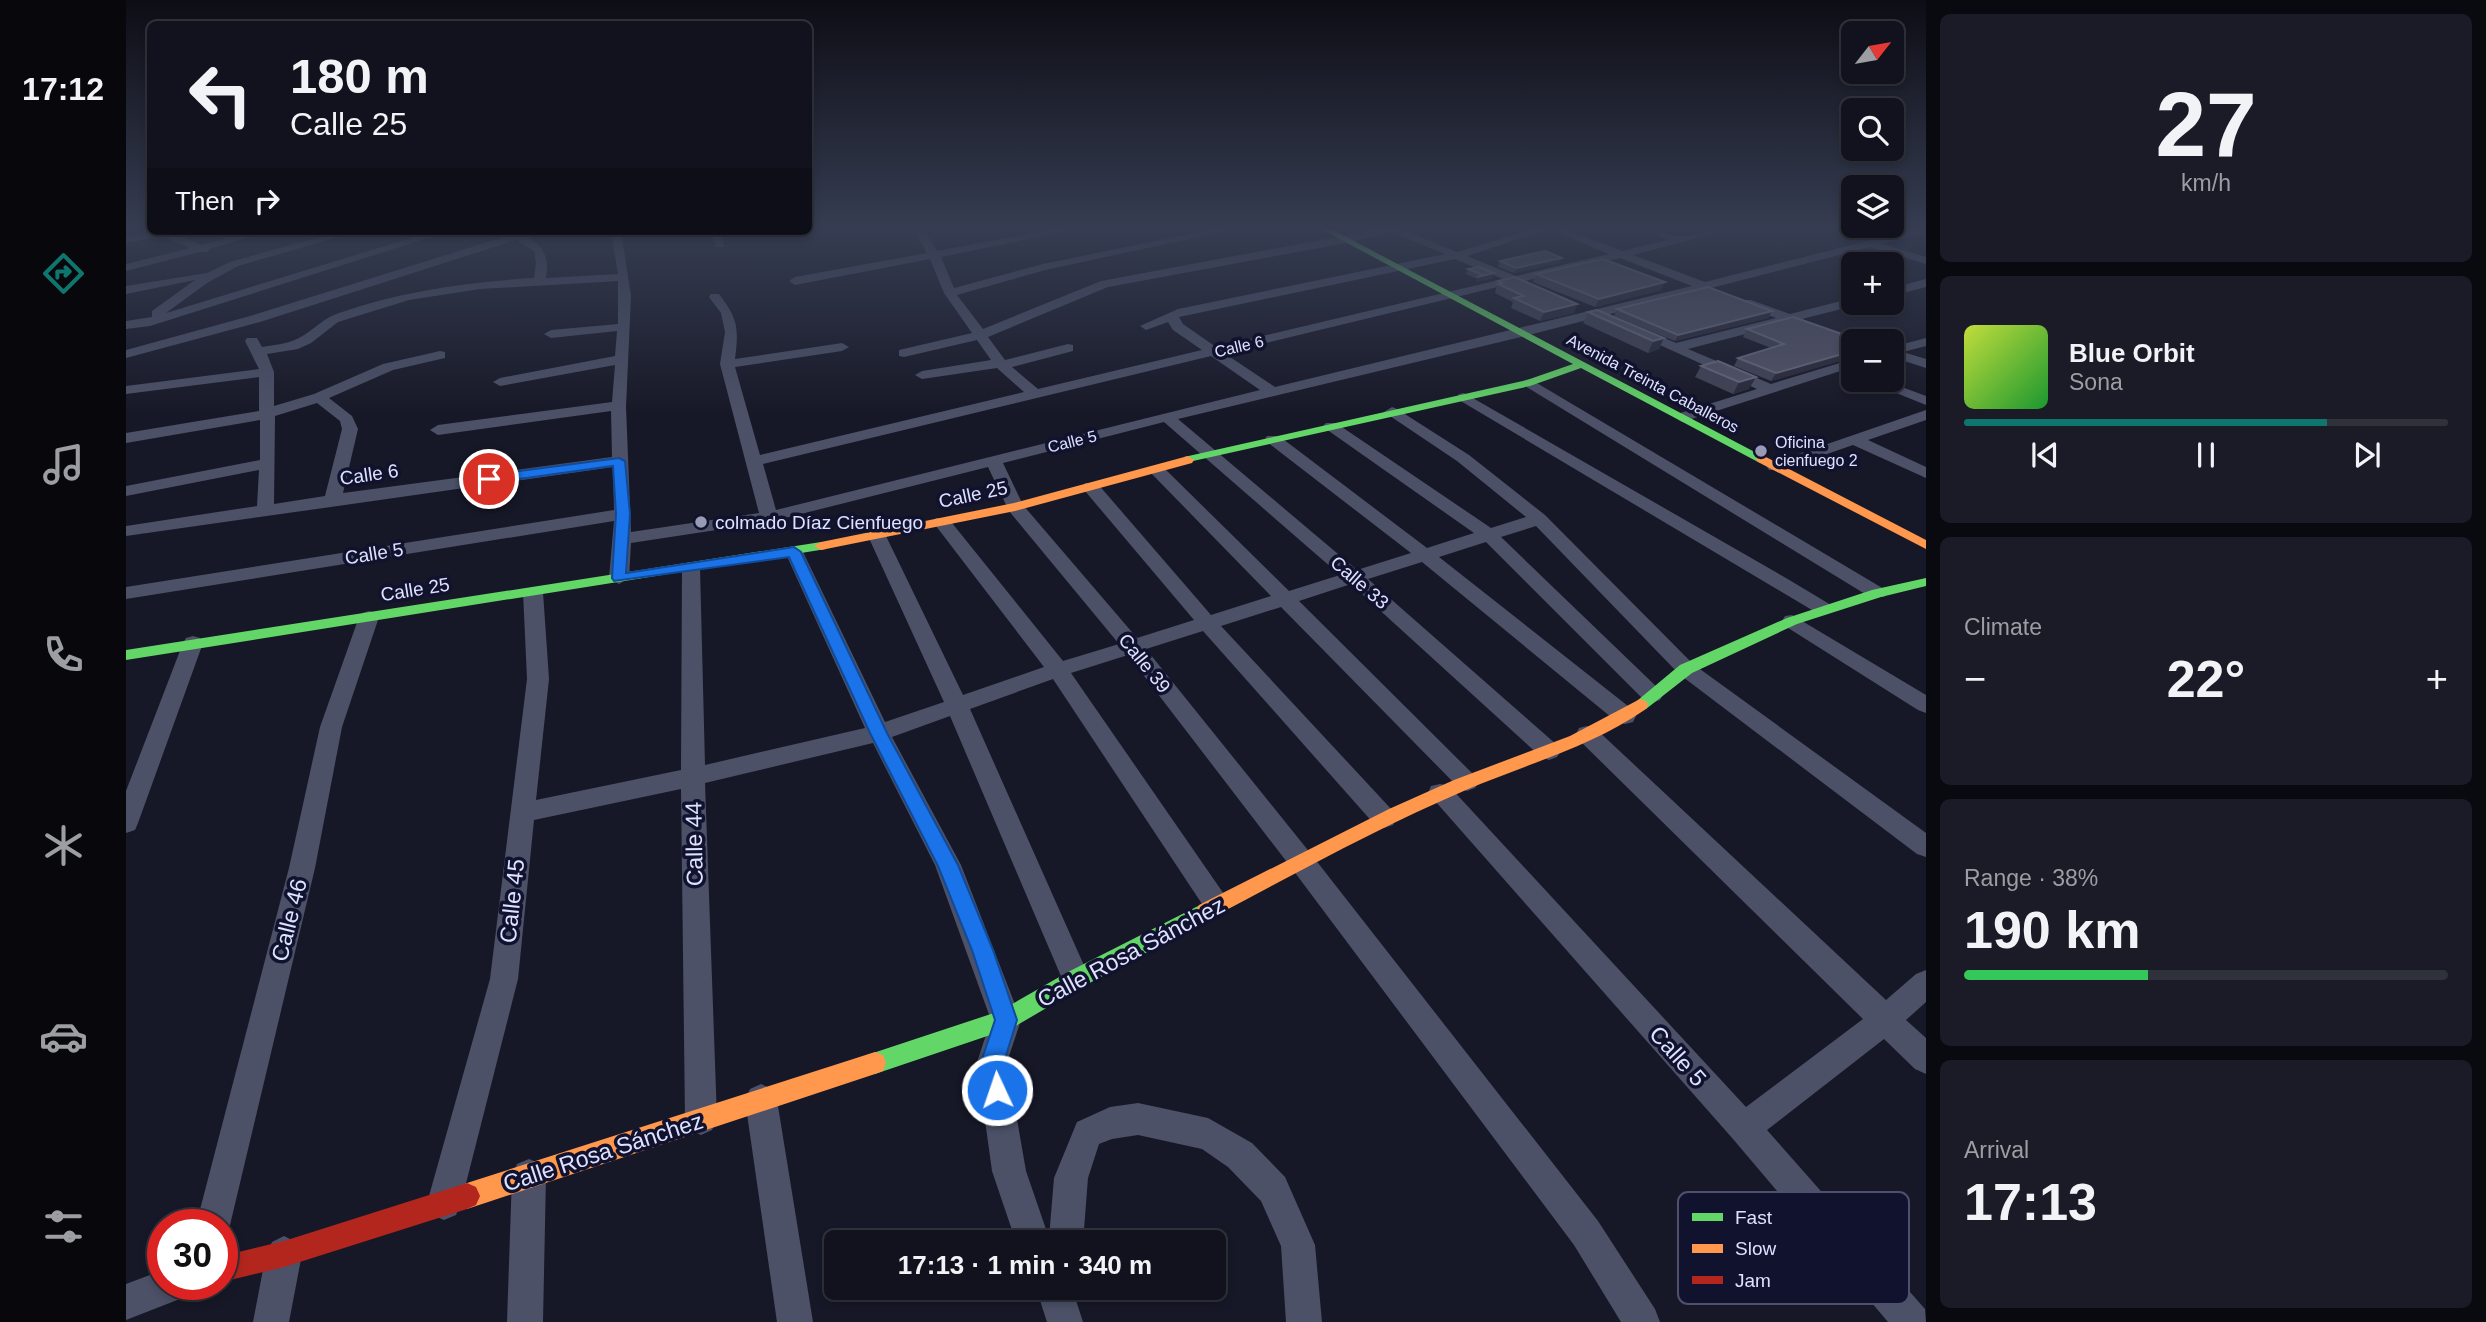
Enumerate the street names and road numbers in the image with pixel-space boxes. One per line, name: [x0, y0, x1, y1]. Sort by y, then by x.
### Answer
street label: Avenida Treinta Caballeros: [1564, 331, 1741, 436]
street label: Calle 6: [1213, 333, 1265, 360]
street label: Calle 5: [1046, 427, 1098, 456]
street label: Calle 6: [338, 460, 400, 489]
street label: Calle 25: [937, 477, 1009, 512]
street label: Calle 5: [343, 538, 405, 568]
street label: Calle 33: [1326, 552, 1393, 613]
street label: Calle 25: [379, 574, 451, 605]
street label: Calle 39: [1115, 630, 1175, 697]
street label: Calle 44: [680, 801, 708, 886]
street label: Calle 45: [495, 858, 529, 944]
street label: Calle 46: [266, 876, 312, 964]
street label: Calle Rosa Sánchez: [1033, 892, 1229, 1012]
street label: Calle 5: [1644, 1021, 1712, 1091]
street label: Calle Rosa Sánchez: [500, 1107, 706, 1197]

